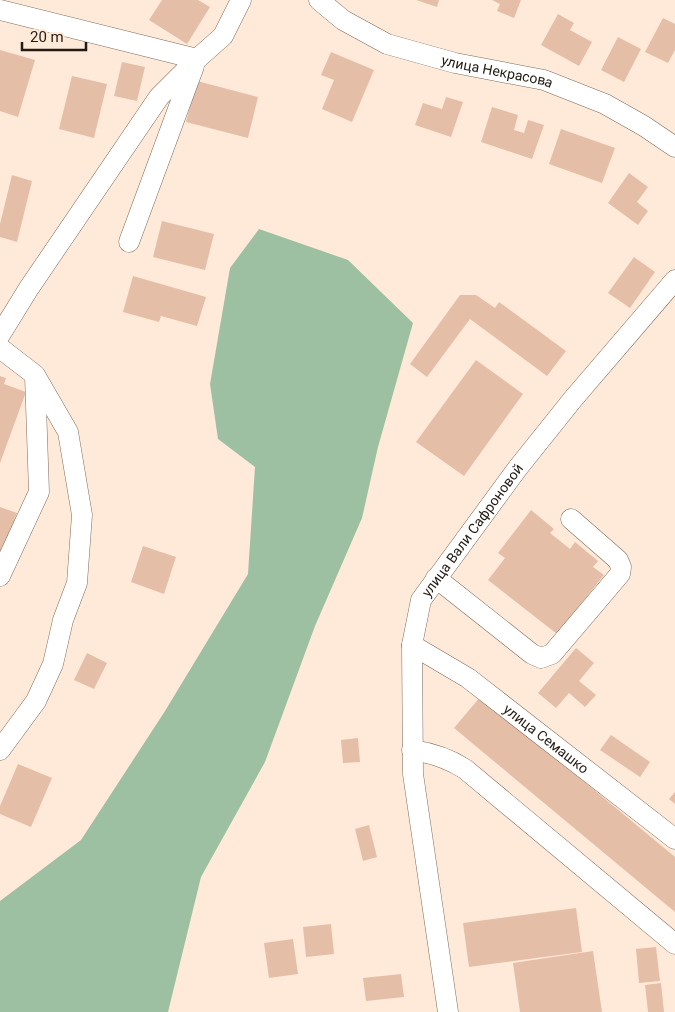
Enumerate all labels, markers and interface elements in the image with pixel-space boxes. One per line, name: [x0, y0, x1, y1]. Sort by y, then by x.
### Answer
scale bar: [22, 20, 86, 52]
text: 20 m: [30, 28, 64, 46]
street label: улица Некрасова: [440, 52, 555, 91]
street label: улица Вали Сафроновой: [418, 460, 526, 600]
street label: улица Семашко: [500, 701, 592, 777]

